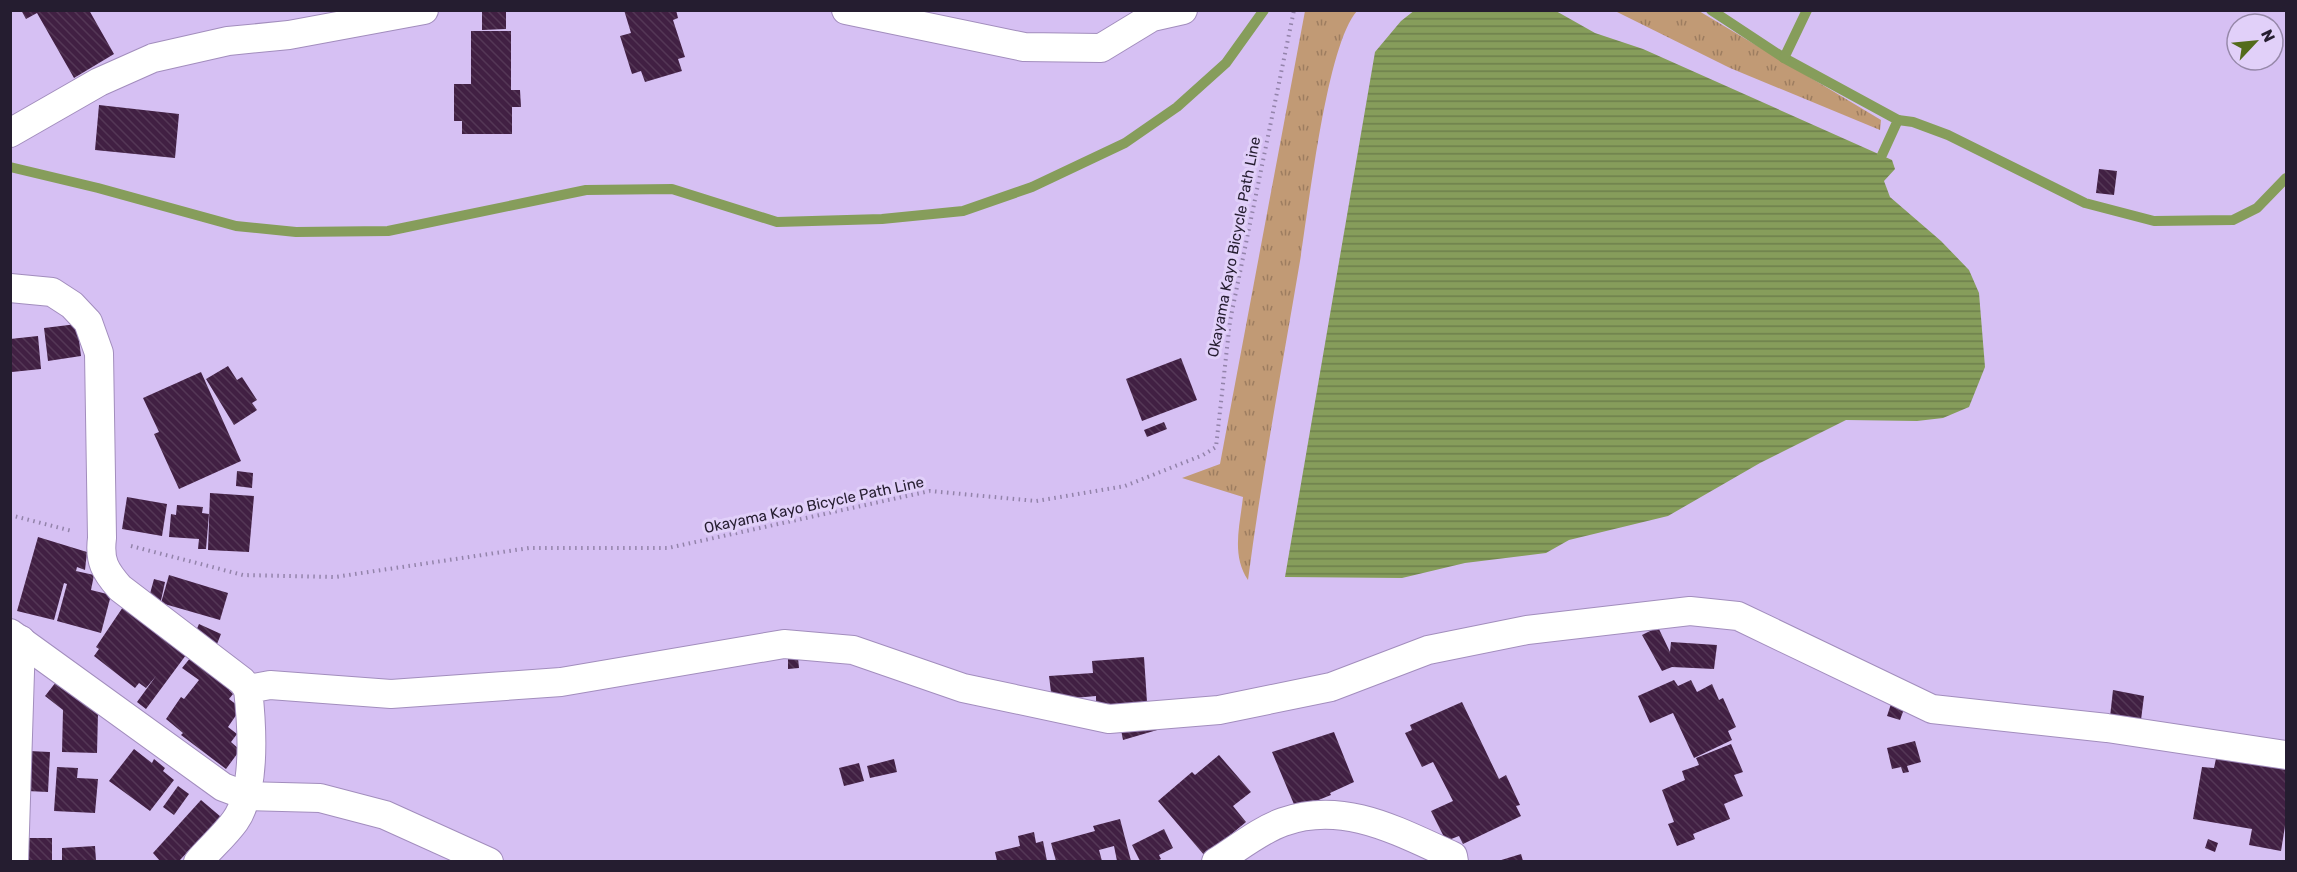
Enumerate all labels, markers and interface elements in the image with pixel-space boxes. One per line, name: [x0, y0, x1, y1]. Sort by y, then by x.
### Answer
north arrow: [2225, 12, 2285, 72]
text: N: [2257, 26, 2279, 45]
street label: Okayama Kayo Bicycle Path Line: [1204, 135, 1264, 359]
street label: Okayama Kayo Bicycle Path Line: [702, 473, 926, 537]

